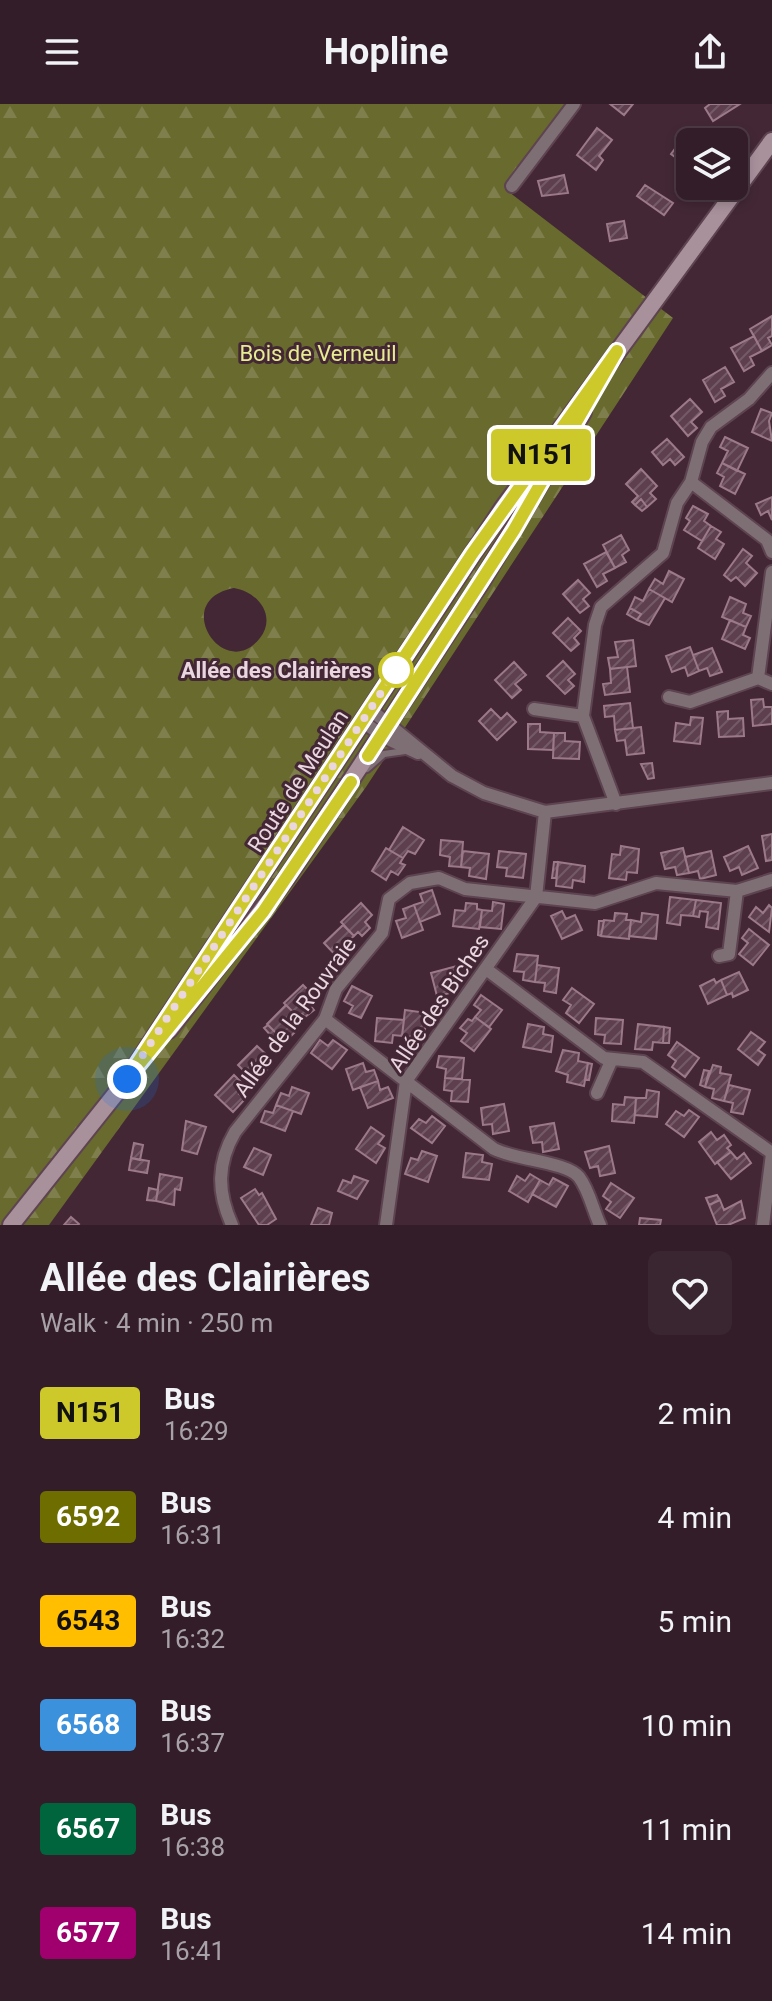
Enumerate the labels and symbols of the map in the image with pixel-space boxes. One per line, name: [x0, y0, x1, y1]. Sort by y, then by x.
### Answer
park label: Bois de Verneuil: [239, 341, 397, 366]
line badge: N151: [485, 429, 597, 481]
marker: Allée des Clairières: [379, 653, 413, 687]
place label: Allée des Clairières: [181, 658, 372, 683]
street label: Route de Meulan: [243, 705, 353, 857]
street label: Allée des Biches: [384, 930, 494, 1076]
street label: Allée de la Rouvraie: [229, 932, 361, 1102]
your location: [107, 1059, 147, 1099]

